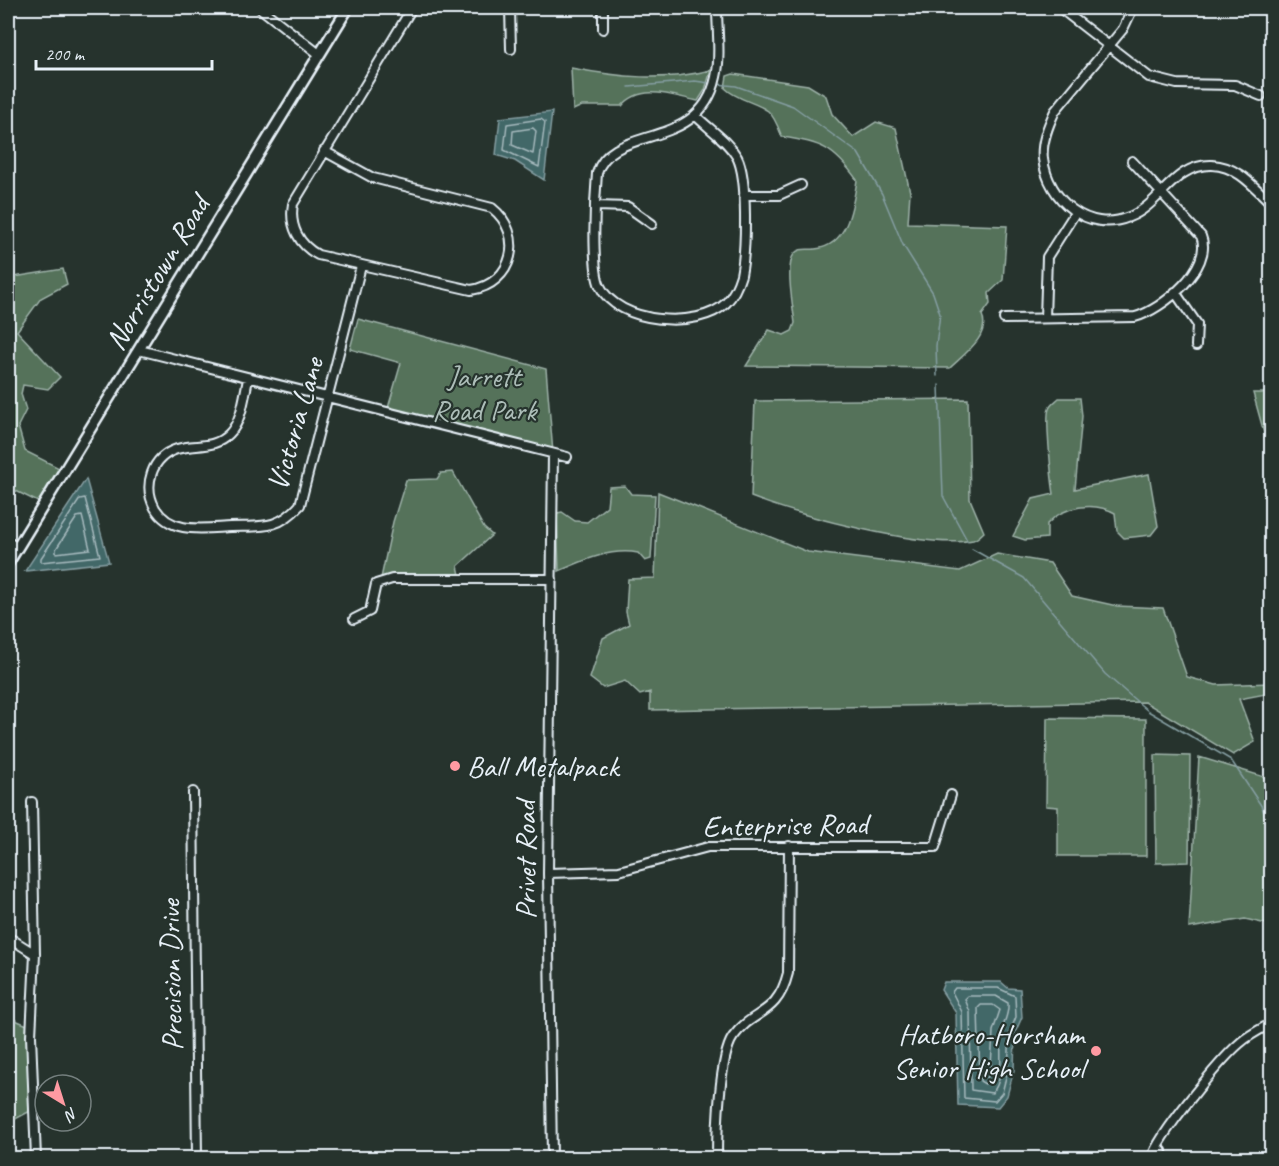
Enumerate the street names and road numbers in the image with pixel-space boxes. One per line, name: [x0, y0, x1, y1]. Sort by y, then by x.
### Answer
street label: Norristown Road: [96, 185, 220, 357]
street label: Victoria Lane: [258, 351, 333, 495]
street label: Privet Road: [506, 796, 544, 919]
street label: Enterprise Road: [702, 804, 872, 845]
street label: Precision Drive: [151, 897, 191, 1051]

